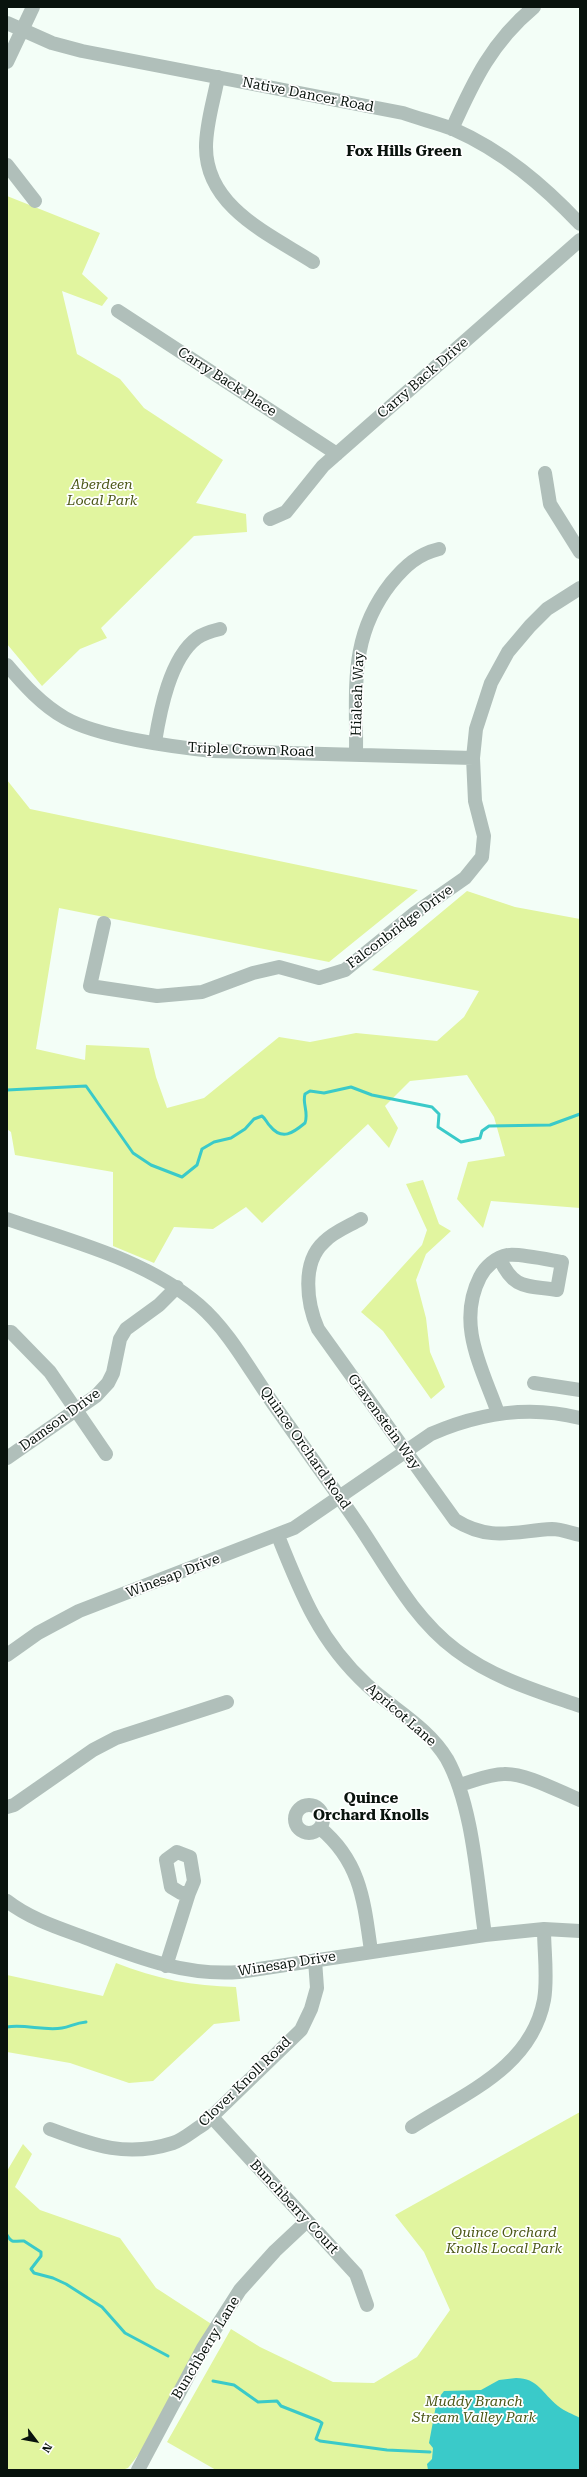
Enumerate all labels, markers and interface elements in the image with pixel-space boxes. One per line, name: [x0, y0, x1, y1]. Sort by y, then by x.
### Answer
street label: Native Dancer Road: [241, 74, 375, 116]
district label: Fox Hills Green: [346, 143, 462, 161]
street label: Carry Back Drive: [374, 334, 472, 422]
street label: Carry Back Place: [174, 344, 280, 420]
park label: Aberdeen Local Park: [67, 477, 137, 510]
street label: Hialeah Way: [348, 651, 368, 737]
street label: Triple Crown Road: [187, 739, 315, 761]
street label: Falconbridge Drive: [344, 882, 456, 972]
street label: Gravenstein Way: [344, 1371, 424, 1473]
street label: Quince Orchard Road: [256, 1383, 354, 1513]
street label: Damson Drive: [16, 1385, 104, 1455]
street label: Winesap Drive: [124, 1550, 222, 1602]
street label: Apricot Lane: [363, 1680, 439, 1750]
district label: Quince Orchard Knolls: [313, 1790, 429, 1825]
street label: Winesap Drive: [237, 1948, 337, 1980]
street label: Clover Knoll Road: [195, 2034, 295, 2130]
street label: Bunchberry Court: [246, 2156, 342, 2258]
park label: Quince Orchard Knolls Local Park: [446, 2225, 562, 2258]
street label: Bunchberry Lane: [169, 2293, 243, 2403]
park label: Muddy Branch Stream Valley Park: [412, 2394, 536, 2426]
north arrow: [16, 2421, 56, 2461]
text: N: [39, 2441, 54, 2455]

